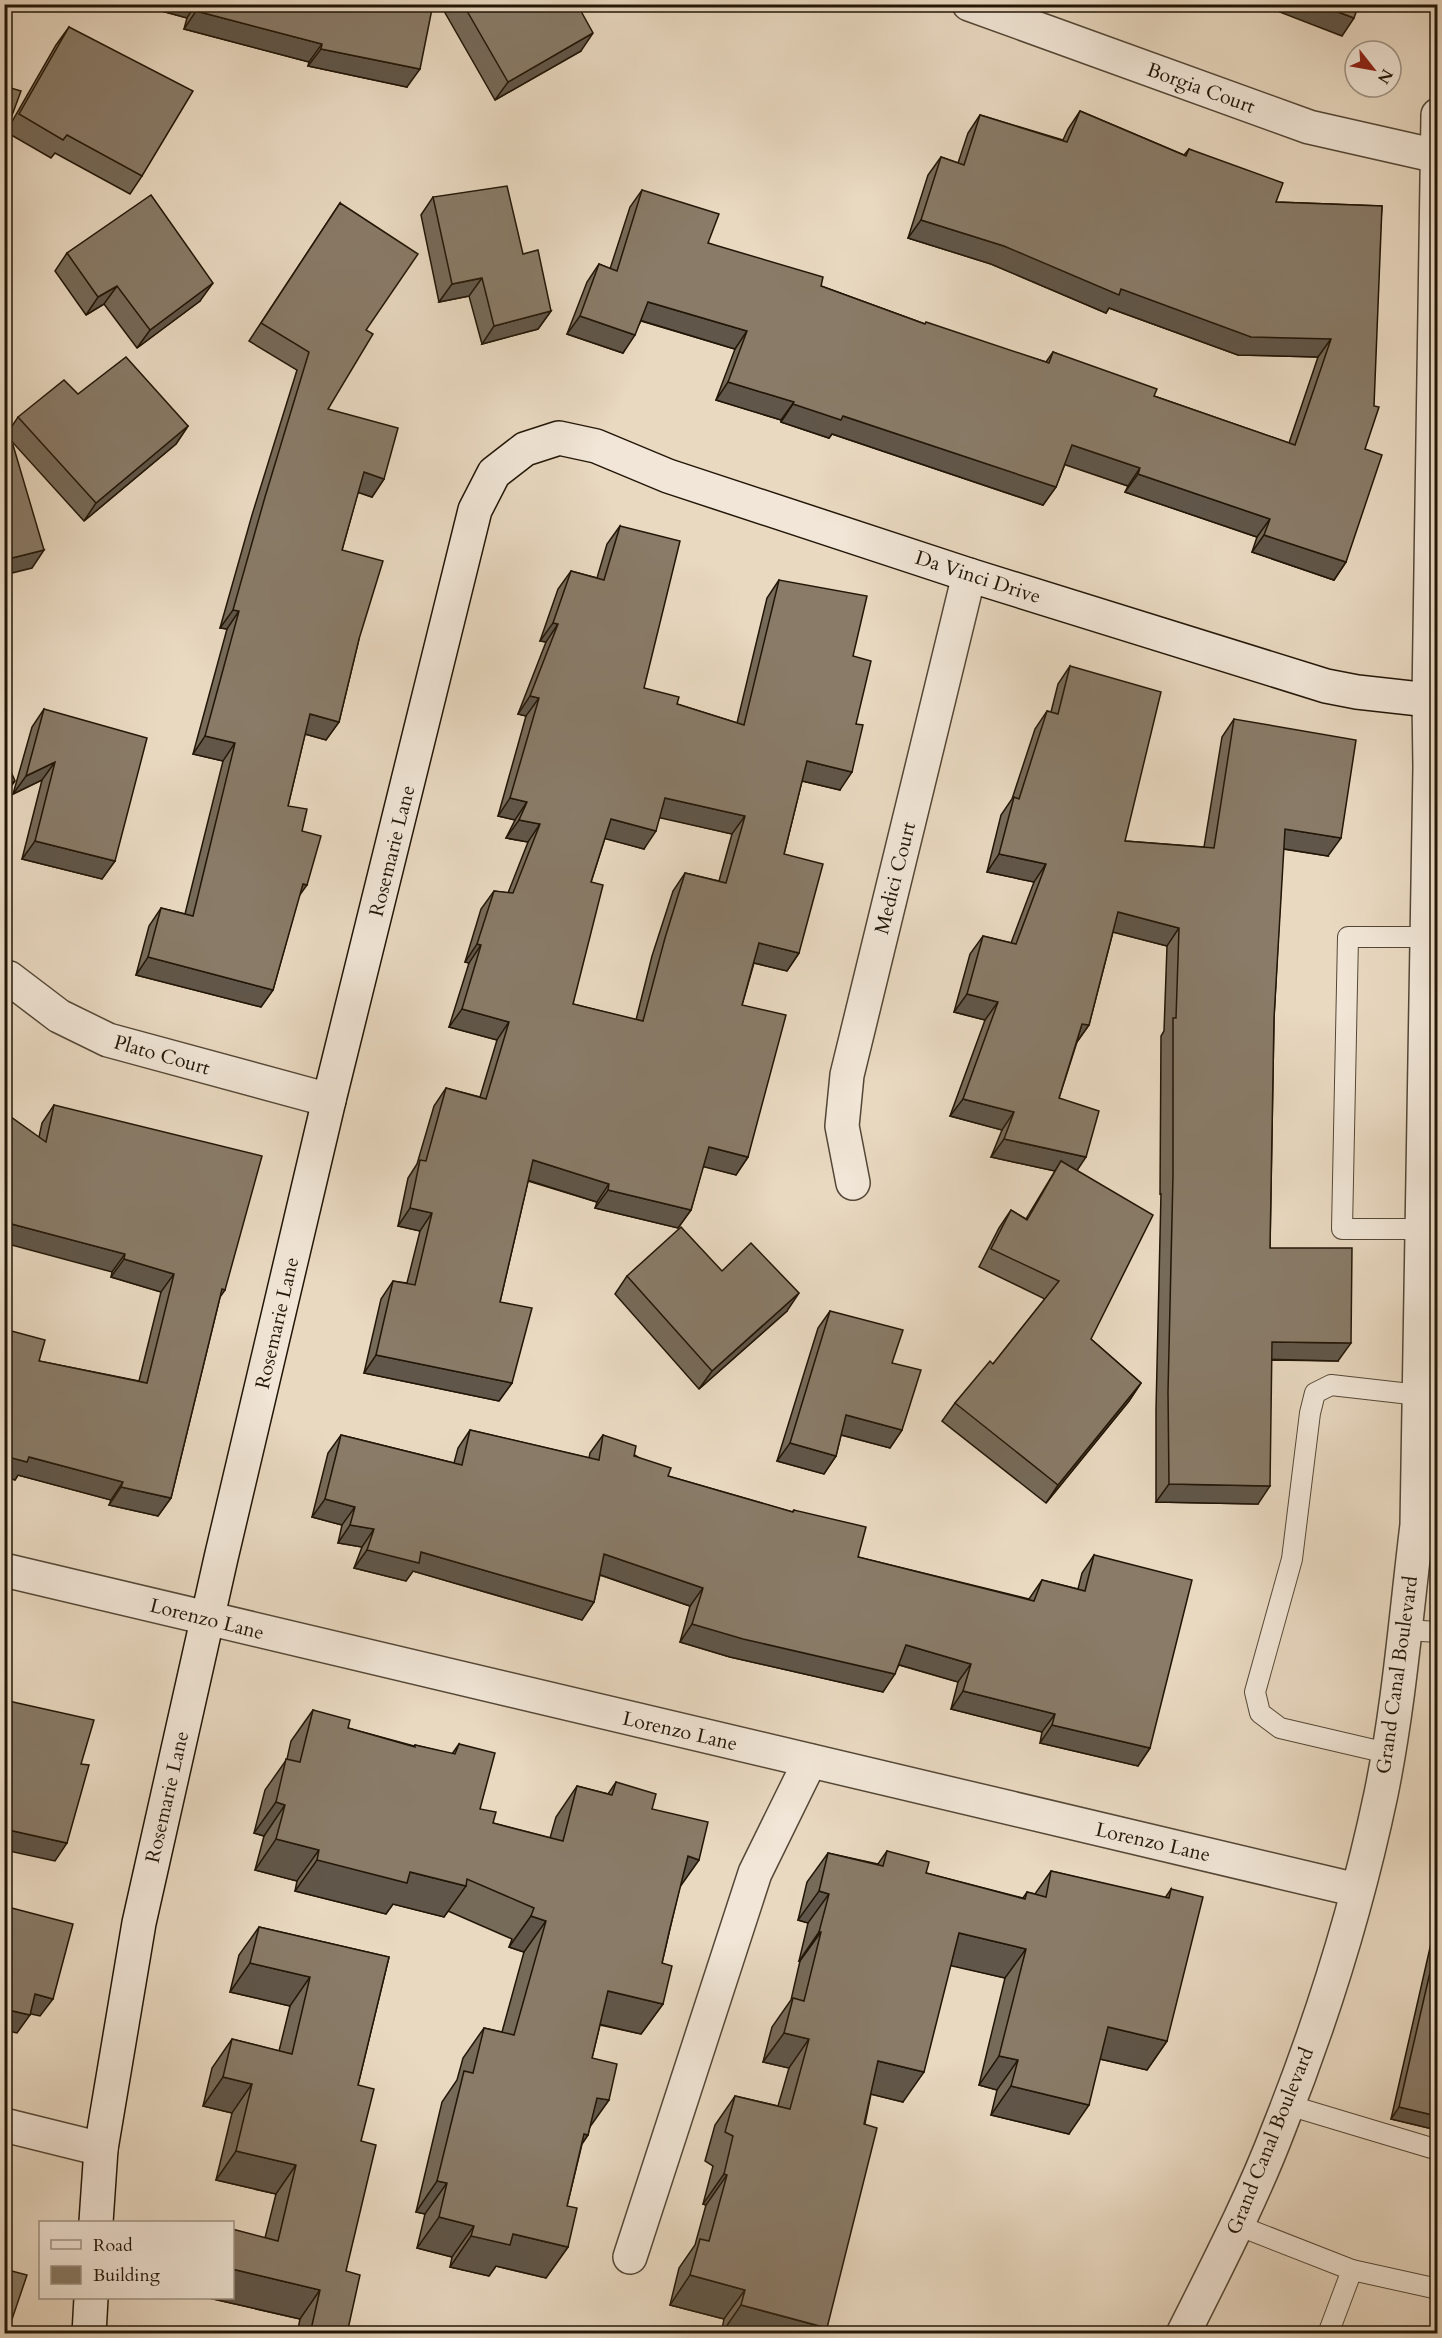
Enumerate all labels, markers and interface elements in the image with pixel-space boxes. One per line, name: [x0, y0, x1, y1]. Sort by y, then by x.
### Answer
north arrow: [1343, 39, 1403, 99]
street label: Borgia Court: [1143, 56, 1259, 120]
text: N: [1372, 65, 1398, 88]
street label: Da Vinci Drive: [912, 544, 1044, 610]
street label: Rosemarie Lane: [363, 782, 421, 920]
street label: Medici Court: [868, 818, 922, 937]
street label: Plato Court: [111, 1028, 214, 1082]
street label: Rosemarie Lane: [249, 1254, 305, 1392]
street label: Grand Canal Boulevard: [1370, 1574, 1424, 1776]
street label: Lorenzo Lane: [147, 1592, 267, 1646]
street label: Lorenzo Lane: [620, 1705, 740, 1757]
street label: Rosemarie Lane: [139, 1728, 195, 1866]
street label: Lorenzo Lane: [1093, 1816, 1213, 1868]
street label: Grand Canal Boulevard: [1220, 2043, 1320, 2239]
legend: [39, 2221, 234, 2299]
text: Road: [93, 2233, 133, 2258]
text: Building: [93, 2263, 161, 2288]

